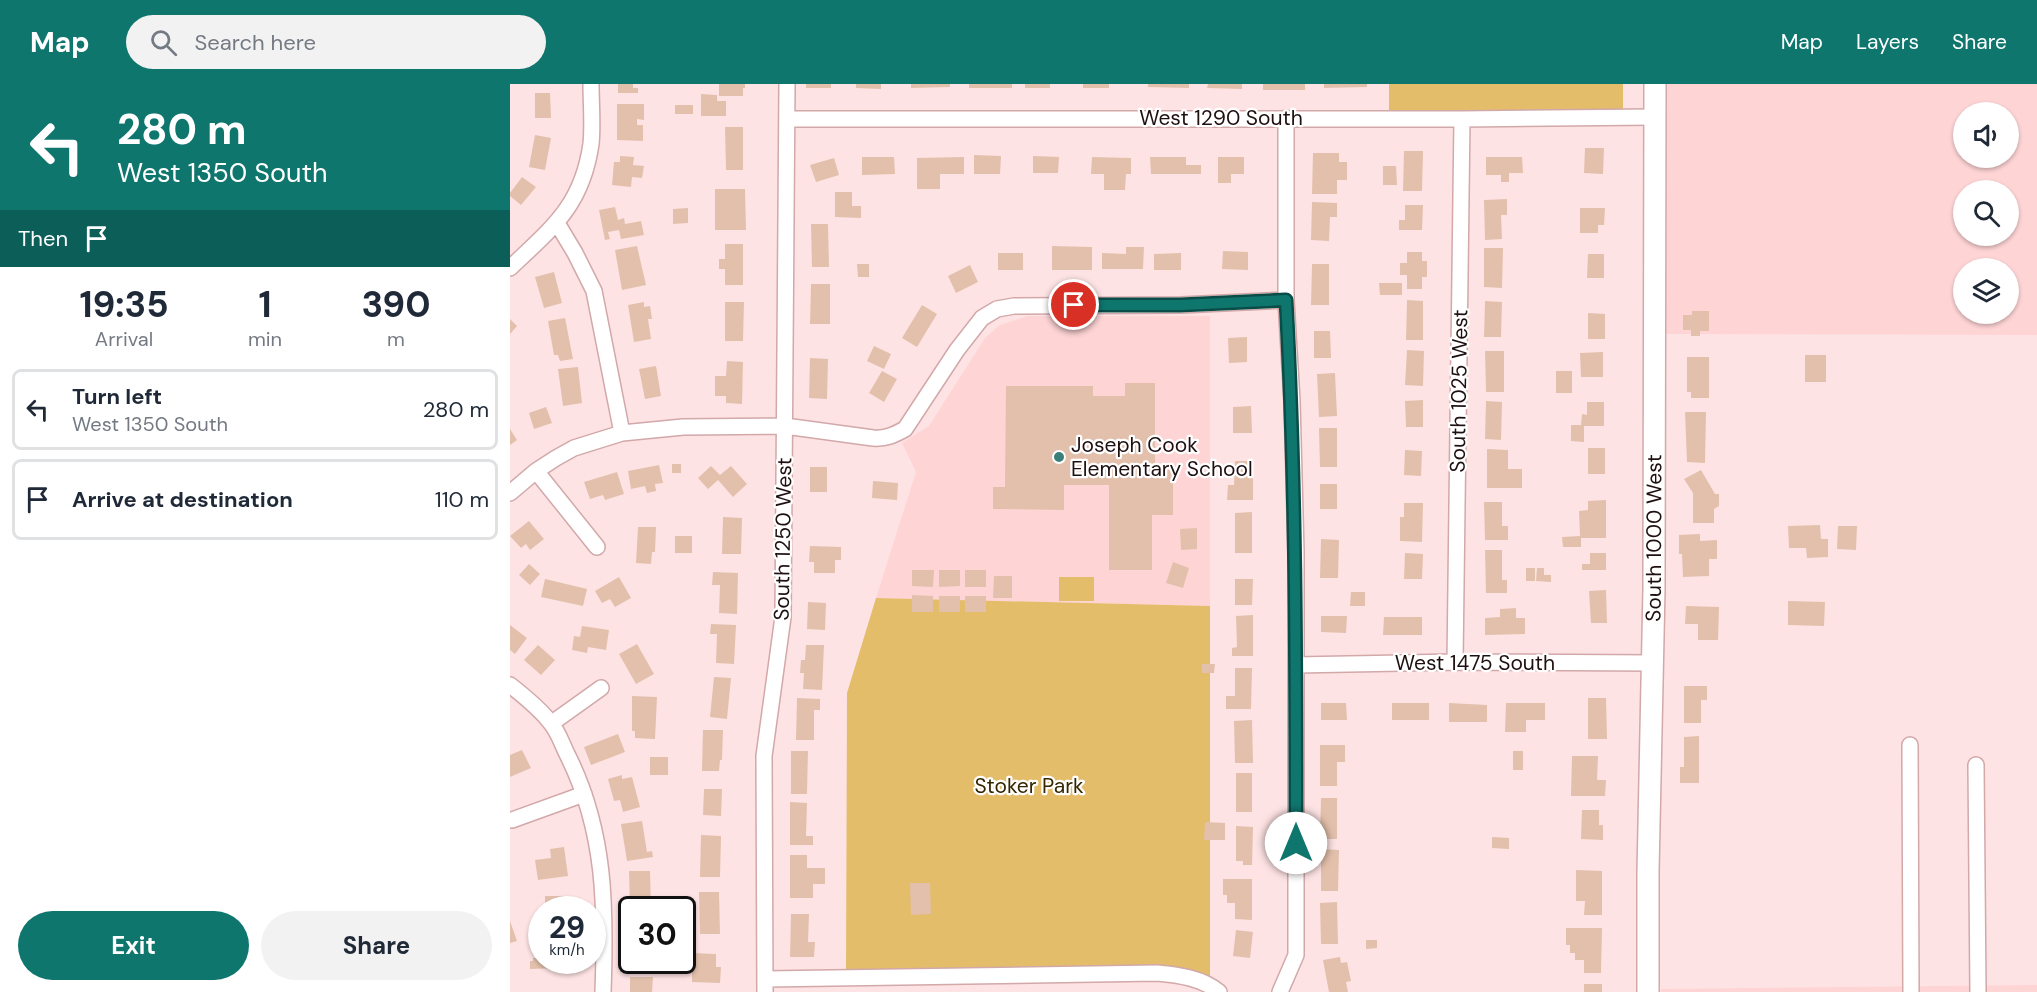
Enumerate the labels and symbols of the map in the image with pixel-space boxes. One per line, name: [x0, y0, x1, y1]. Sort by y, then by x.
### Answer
street label: West 1290 South: [1139, 104, 1303, 132]
pin: [1048, 279, 1099, 330]
street label: South 1025 West: [1444, 309, 1474, 473]
place label: Joseph Cook Elementary School: [1071, 431, 1253, 483]
marker: Joseph Cook Elementary School: [1052, 450, 1066, 464]
street label: South 1000 West: [1639, 454, 1668, 622]
street label: South 1250 West: [768, 457, 798, 621]
street label: West 1475 South: [1395, 649, 1555, 677]
park label: Stoker Park: [974, 772, 1084, 800]
position arrow: [1264, 811, 1328, 875]
speed limit sign: 30: [618, 896, 696, 974]

